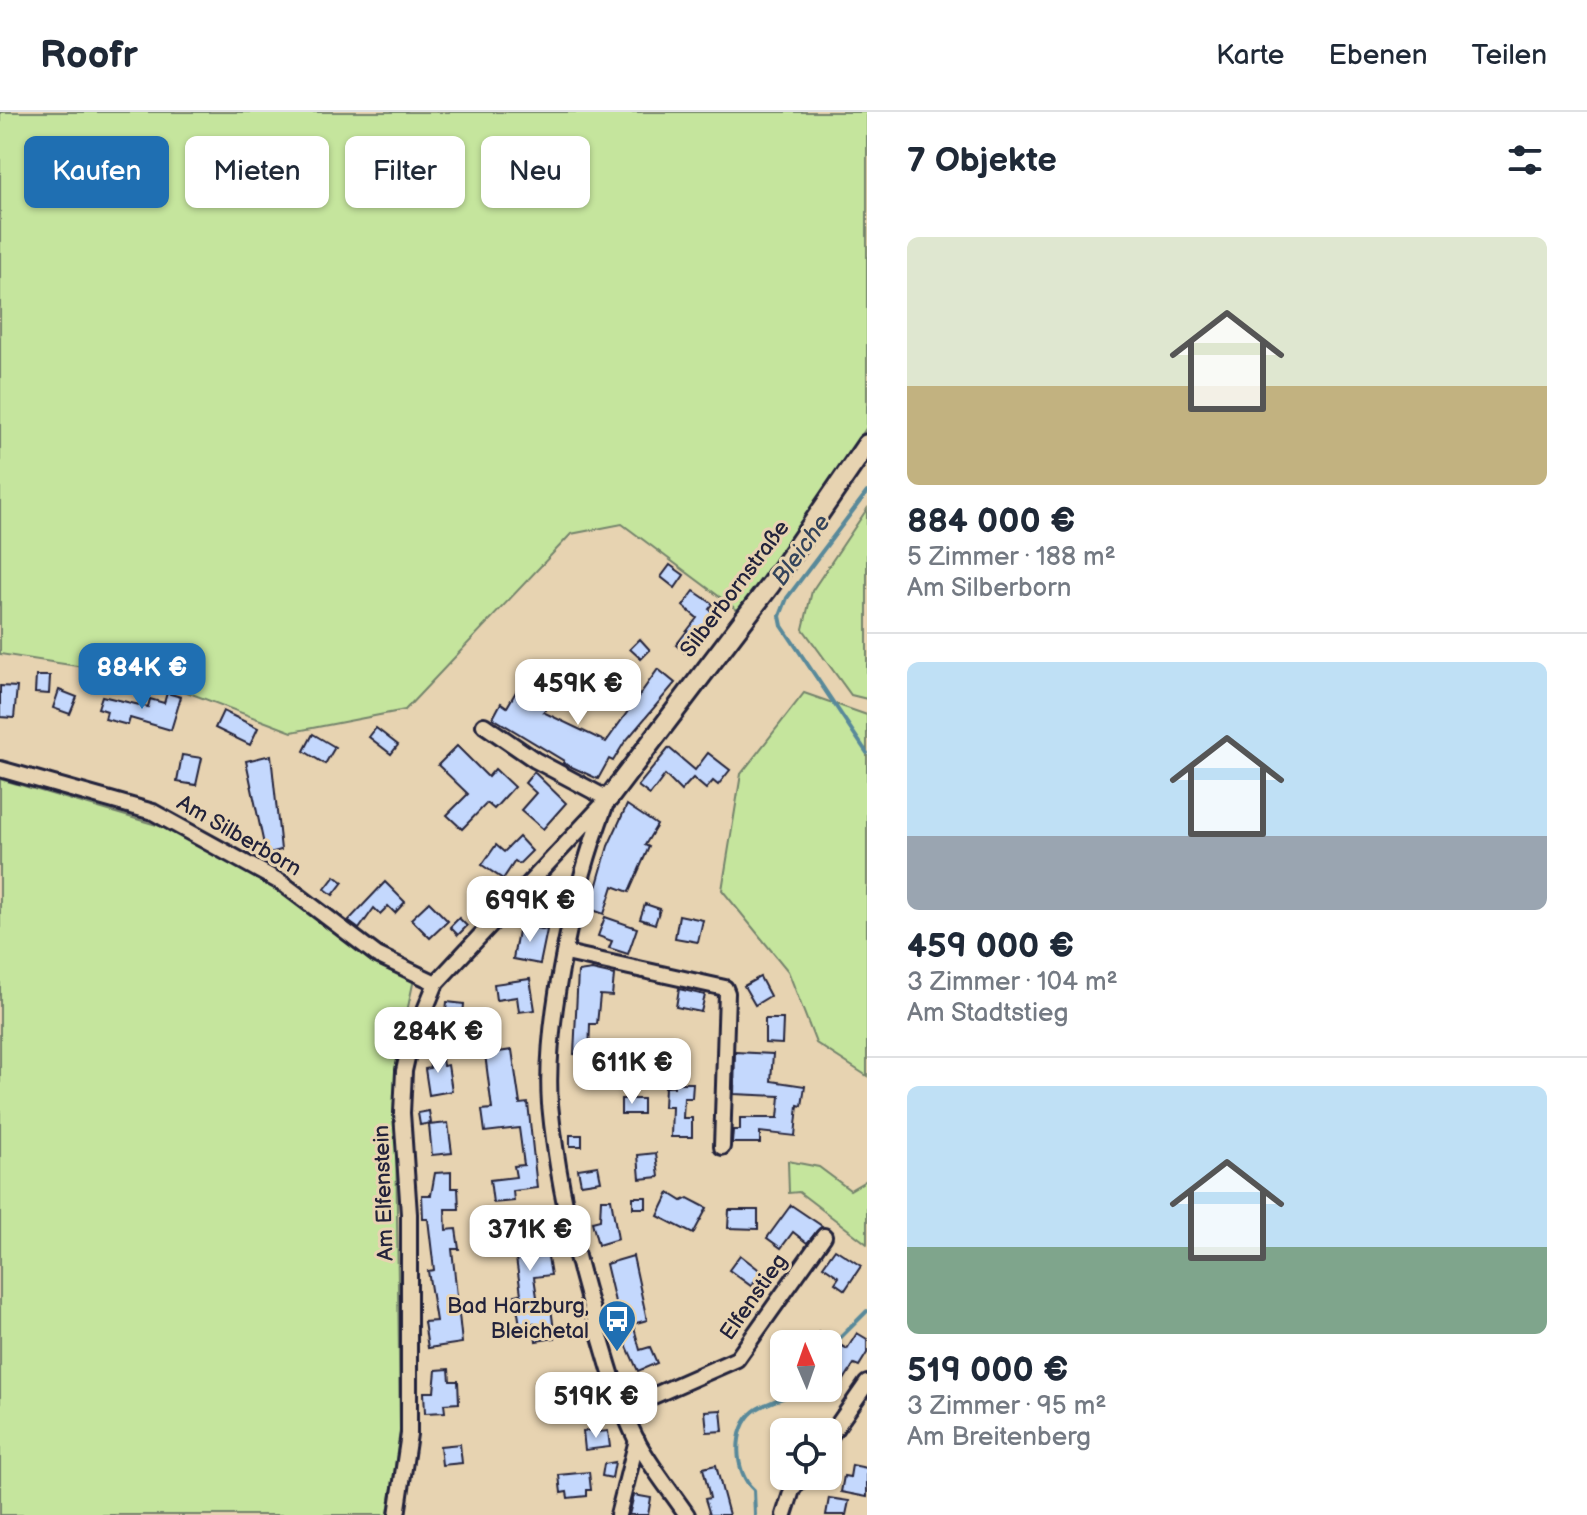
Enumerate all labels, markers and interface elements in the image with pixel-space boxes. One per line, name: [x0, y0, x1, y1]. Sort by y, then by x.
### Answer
text: Roofr: [40, 33, 138, 78]
text: Karte: [1216, 39, 1284, 72]
text: Ebenen: [1328, 39, 1428, 72]
text: Teilen: [1472, 39, 1547, 72]
chip: Kaufen: [24, 136, 169, 208]
chip: Mieten: [185, 136, 329, 208]
chip: Filter: [345, 136, 465, 208]
chip: Neu: [481, 136, 590, 208]
icon: filters: [1503, 138, 1547, 182]
text: 7 Objekte: [907, 140, 1057, 181]
icon: home: [1155, 289, 1299, 433]
text: 884 000 €: [907, 501, 1075, 542]
water label: Bleiche: [765, 509, 837, 591]
street label: Silberbornstraße: [675, 515, 795, 663]
text: 5 Zimmer · 188 m²: [907, 542, 1116, 573]
text: Am Silberborn: [907, 573, 1071, 604]
pin: 884K €: [77, 643, 207, 711]
text: 884K €: [97, 653, 187, 684]
pin: 459K €: [513, 659, 643, 727]
text: 459K €: [533, 669, 623, 700]
icon: home: [1155, 714, 1299, 858]
street label: Am Silberborn: [172, 790, 306, 882]
pin: 699K €: [465, 876, 595, 944]
text: 699K €: [485, 886, 575, 917]
text: 459 000 €: [907, 926, 1074, 967]
text: 3 Zimmer · 104 m²: [907, 967, 1118, 998]
text: Am Stadtstieg: [907, 998, 1069, 1029]
pin: 284K €: [373, 1007, 503, 1075]
text: 284K €: [393, 1017, 483, 1048]
pin: 611K €: [567, 1038, 697, 1106]
text: 611K €: [591, 1048, 673, 1079]
street label: Am Elfenstein: [368, 1125, 400, 1261]
icon: home: [1155, 1138, 1299, 1282]
pin: 371K €: [465, 1205, 595, 1273]
text: 371K €: [488, 1215, 572, 1246]
street label: Elfenstieg: [714, 1249, 794, 1345]
place label: Bad Harzburg, Bleichetal: [447, 1293, 589, 1345]
bus stop icon: Bad Harzburg, Bleichetal: [596, 1298, 638, 1353]
north arrow: [770, 1330, 842, 1402]
map controls: [770, 1330, 842, 1490]
text: 519 000 €: [907, 1350, 1068, 1391]
pin: 519K €: [531, 1372, 661, 1440]
text: 519K €: [553, 1382, 639, 1413]
text: 3 Zimmer · 95 m²: [907, 1391, 1106, 1422]
button: locate: [770, 1418, 842, 1490]
text: Am Breitenberg: [907, 1422, 1091, 1453]

